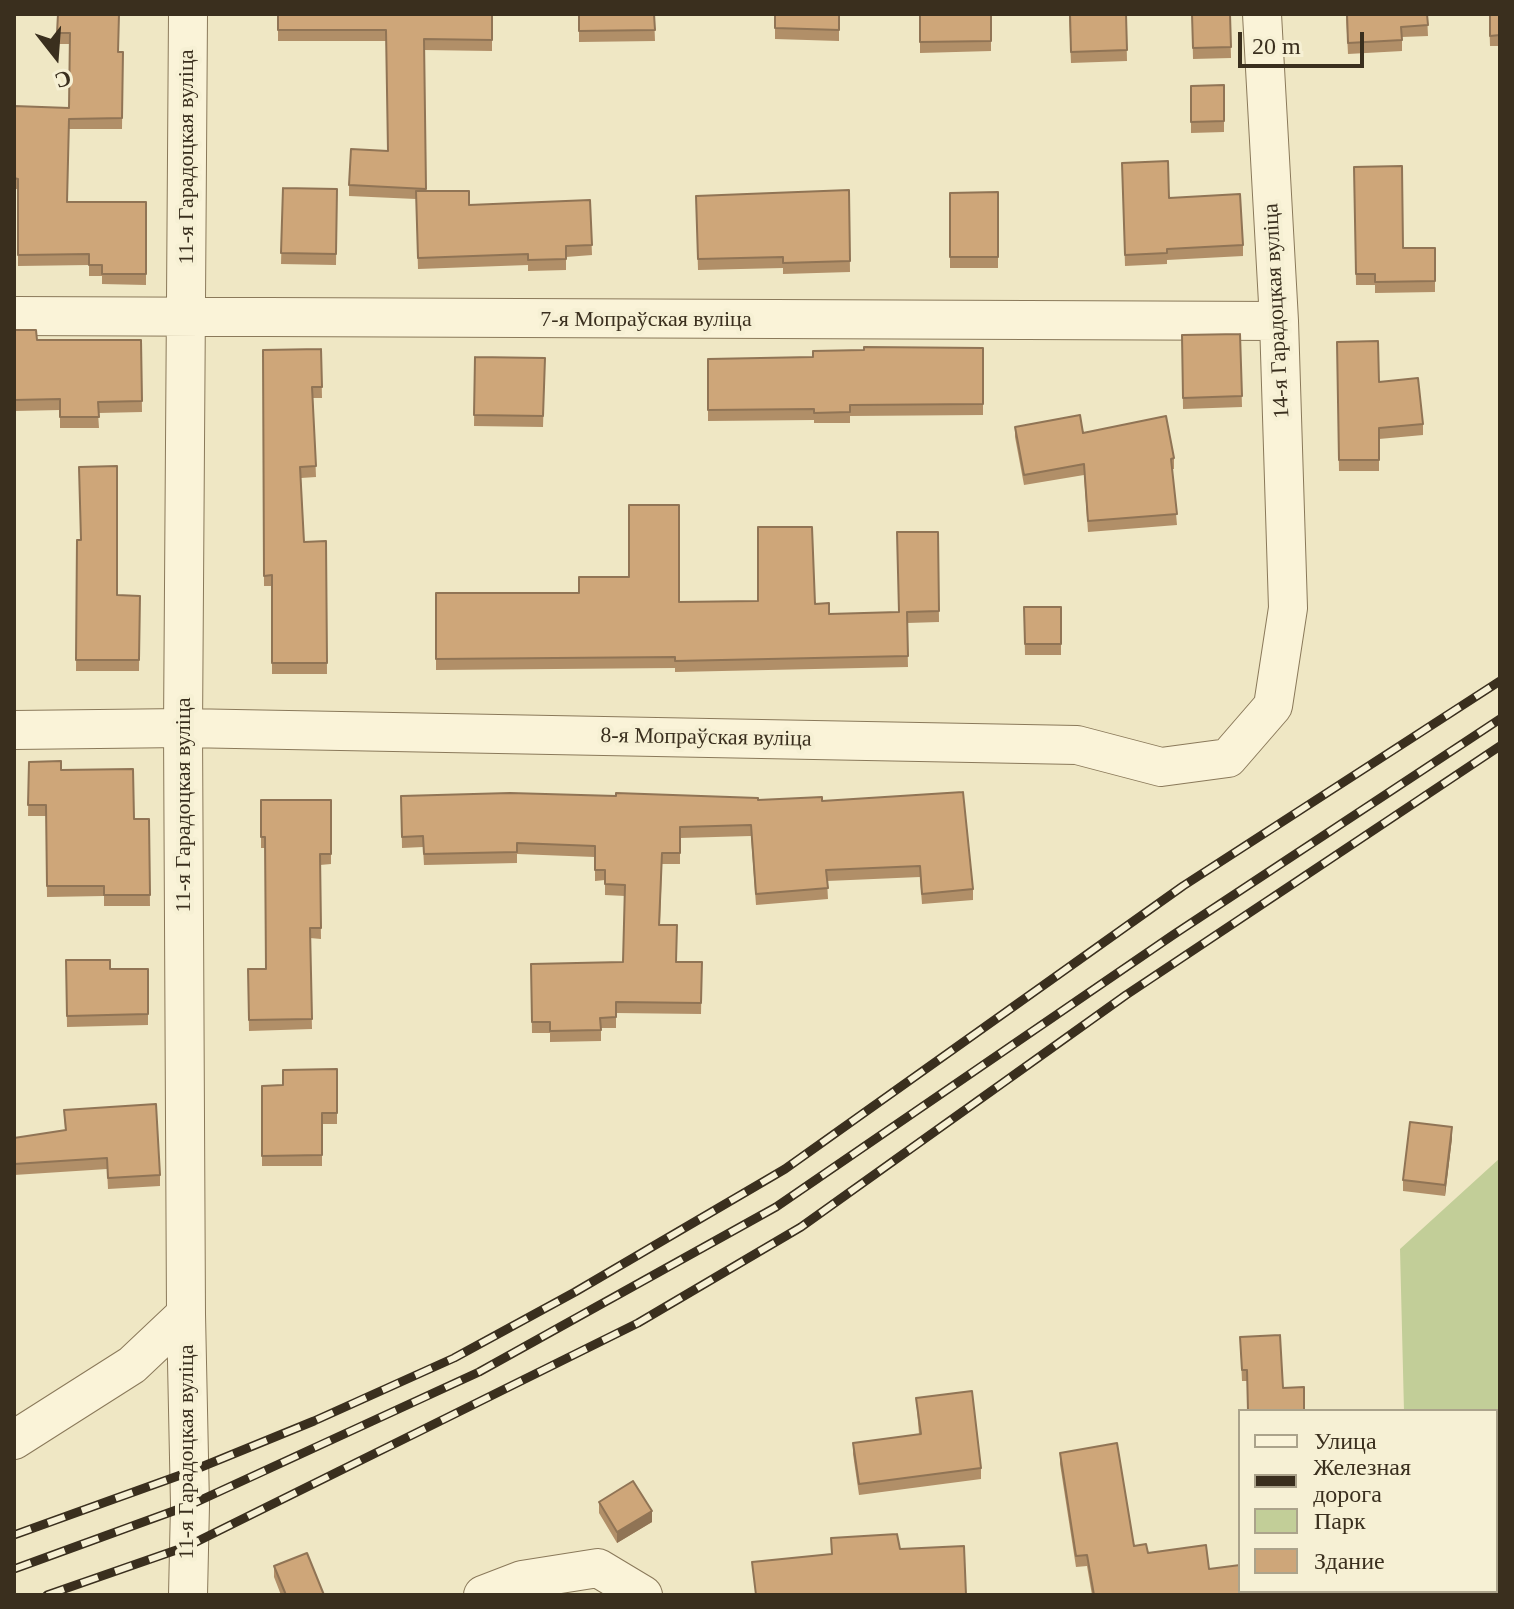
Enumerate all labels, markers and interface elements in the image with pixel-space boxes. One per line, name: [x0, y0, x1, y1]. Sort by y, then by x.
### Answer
north arrow: [16, 16, 96, 96]
scale bar: [1242, 16, 1368, 66]
text: 20 m: [1252, 33, 1301, 59]
street label: 11-я Гарадоцкая вуліца: [174, 50, 200, 264]
text: С: [52, 65, 74, 94]
street label: 14-я Гарадоцкая вуліца: [1258, 203, 1296, 419]
street label: 7-я Мопраўская вуліца: [540, 307, 752, 333]
street label: 11-я Гарадоцкая вуліца: [171, 698, 197, 912]
street label: 8-я Мопраўская вуліца: [600, 723, 812, 753]
street label: 11-я Гарадоцкая вуліца: [174, 1345, 200, 1559]
legend: [1238, 1409, 1498, 1593]
text: Улица: [1314, 1428, 1377, 1454]
text: Железная дорога: [1313, 1454, 1411, 1507]
text: Парк: [1314, 1508, 1366, 1534]
text: Здание: [1314, 1548, 1385, 1574]

